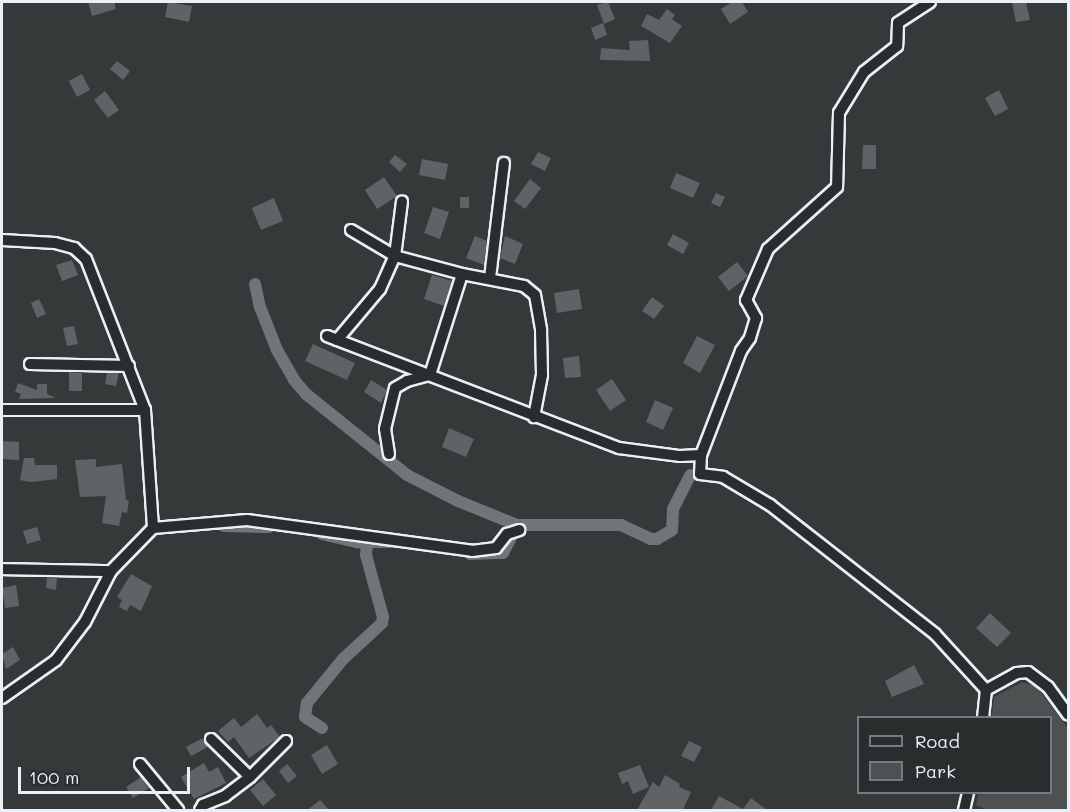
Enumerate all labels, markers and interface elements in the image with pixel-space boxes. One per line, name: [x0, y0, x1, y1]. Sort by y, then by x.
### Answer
legend: [857, 716, 1052, 794]
text: Road: [915, 729, 960, 753]
scale bar: [21, 755, 194, 793]
text: Park: [915, 759, 956, 783]
text: 100 m: [29, 765, 79, 789]

